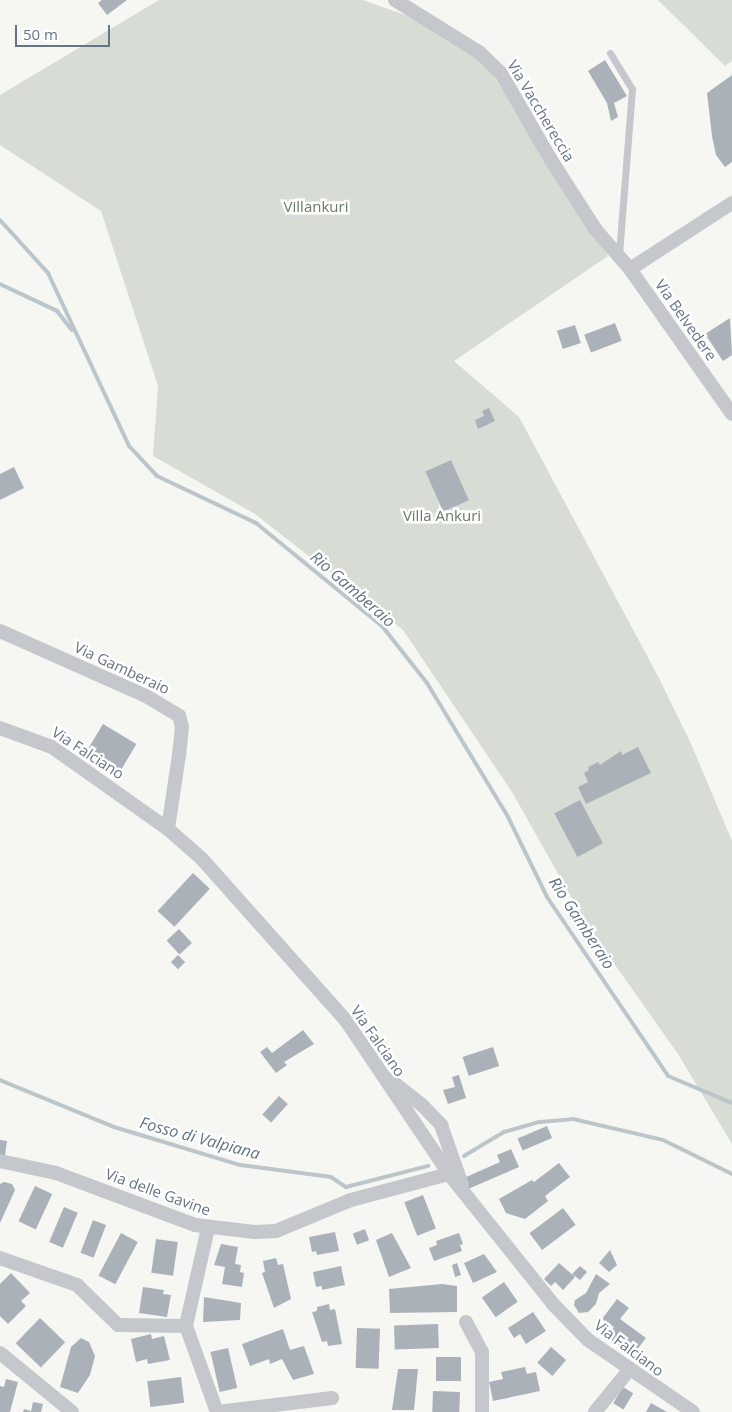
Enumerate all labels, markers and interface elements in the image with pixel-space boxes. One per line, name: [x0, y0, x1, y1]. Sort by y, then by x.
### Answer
scale bar: [18, 15, 112, 47]
text: 50 m: [23, 24, 58, 44]
street label: Via Vacchereccia: [504, 57, 578, 165]
park label: Villankuri: [284, 198, 348, 216]
street label: Via Belvedere: [651, 276, 721, 364]
park label: Villa Ankuri: [403, 507, 481, 525]
water label: Rio Gamberaio: [307, 547, 399, 631]
street label: Via Gamberaio: [72, 638, 172, 698]
street label: Via Falciano: [49, 723, 127, 783]
water label: Rio Gamberaio: [545, 873, 619, 973]
street label: Via Falciano: [347, 1002, 409, 1080]
water label: Fosso di Valpiana: [138, 1113, 262, 1163]
street label: Via delle Gavine: [103, 1165, 213, 1219]
street label: Via Falciano: [591, 1316, 667, 1380]

